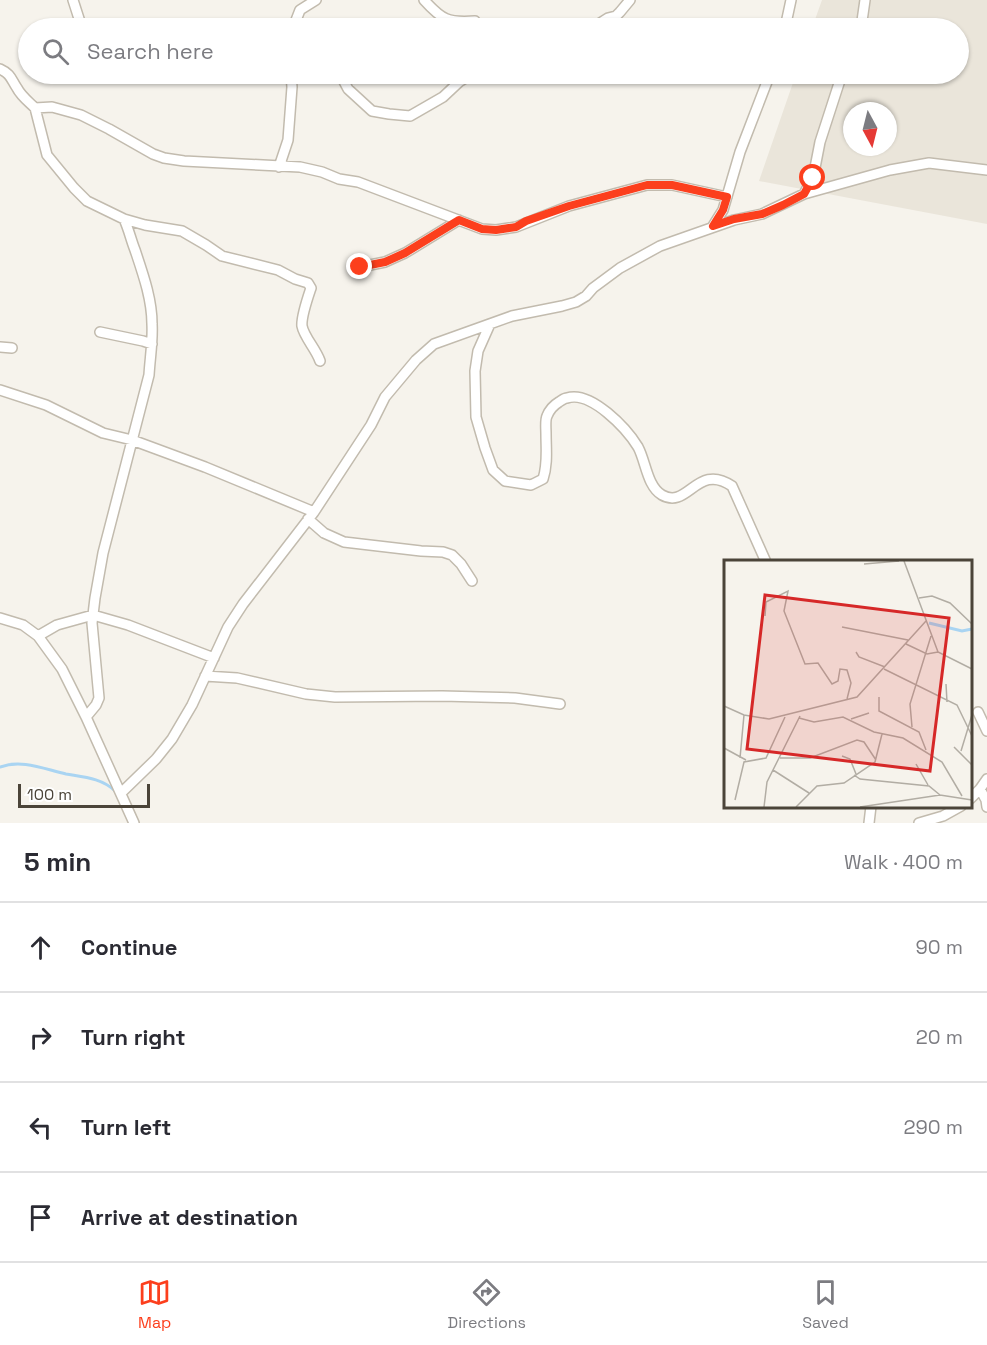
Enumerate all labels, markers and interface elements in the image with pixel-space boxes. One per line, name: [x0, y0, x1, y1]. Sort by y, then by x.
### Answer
search box: [18, 18, 969, 84]
icon: search: [39, 35, 72, 68]
text: Search here: [87, 37, 214, 65]
north arrow: [843, 102, 897, 156]
route start: [799, 164, 825, 190]
route end: [346, 253, 372, 279]
inset map: [724, 560, 972, 808]
scale bar: [18, 781, 150, 808]
text: 100 m: [27, 784, 72, 805]
text: 5 min: [24, 845, 91, 879]
text: Walk · 400 m: [844, 849, 963, 875]
icon: ahead: [24, 931, 57, 964]
text: Continue: [81, 933, 177, 961]
text: 90 m: [916, 934, 963, 960]
icon: right: [24, 1021, 57, 1054]
text: Turn right: [81, 1023, 186, 1051]
text: 20 m: [916, 1024, 963, 1050]
icon: left: [24, 1111, 57, 1144]
text: Turn left: [81, 1113, 171, 1141]
text: 290 m: [904, 1114, 963, 1140]
icon: arrive: [24, 1201, 57, 1234]
text: Arrive at destination: [81, 1203, 298, 1231]
tab: Map: [138, 1276, 171, 1333]
tab: Directions: [448, 1276, 526, 1333]
tab: Saved: [802, 1276, 849, 1333]

